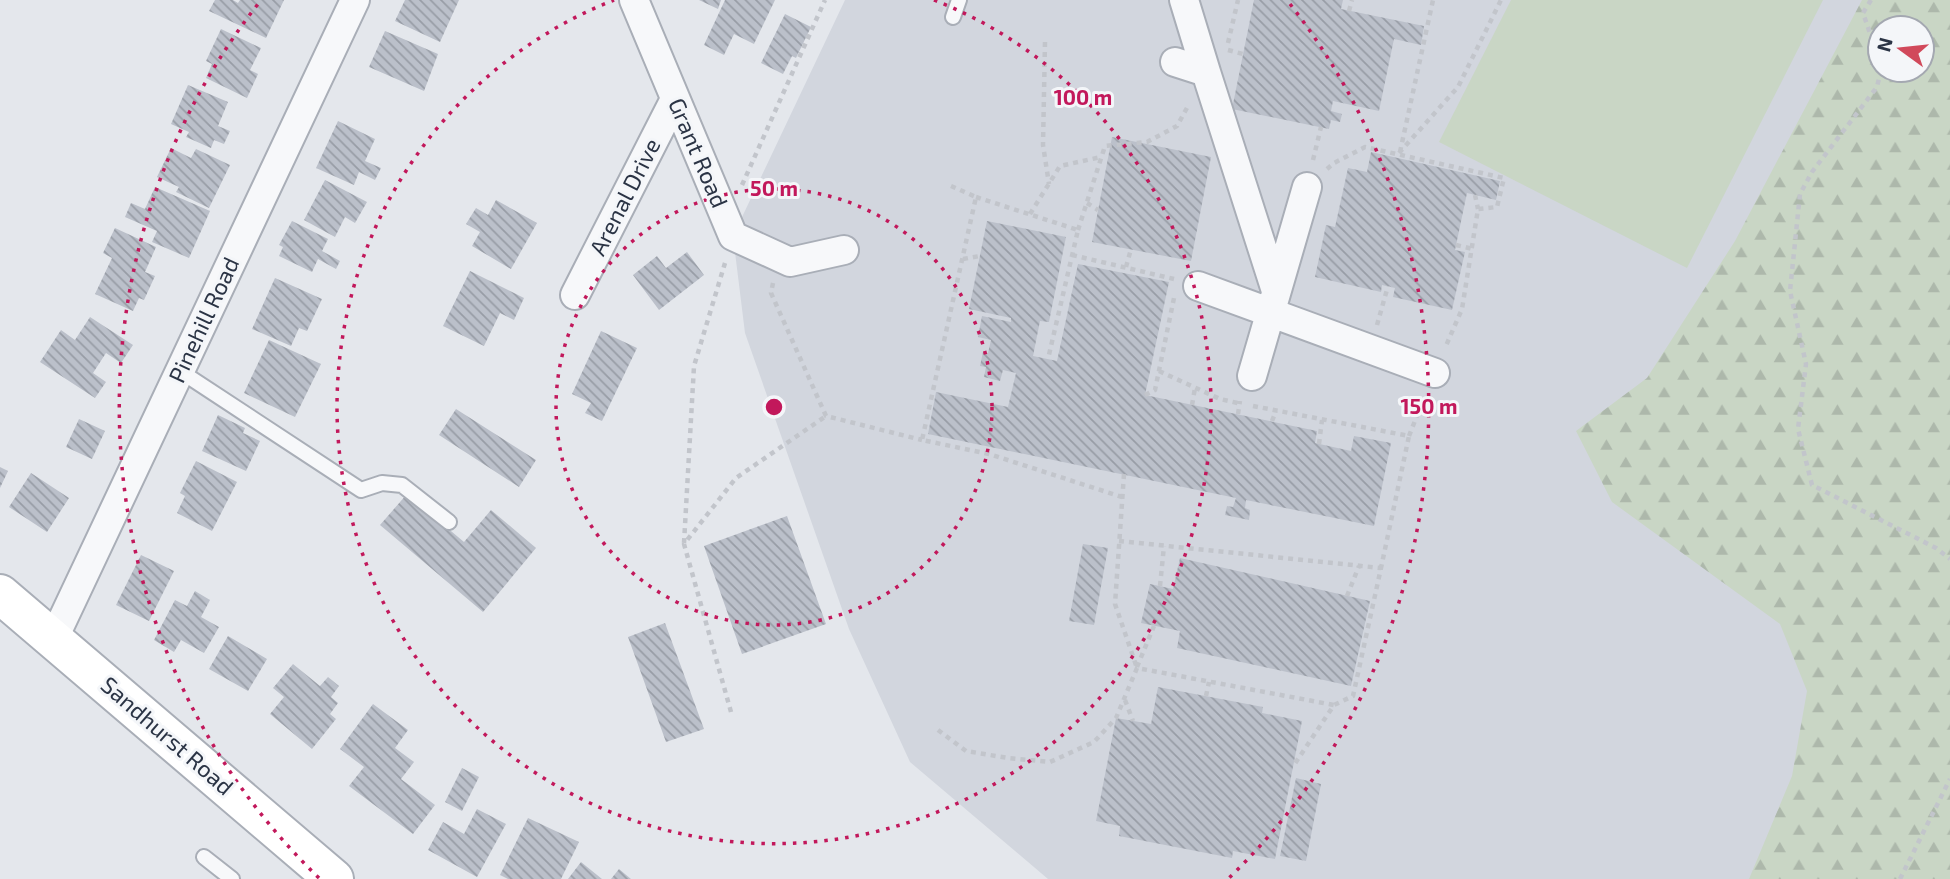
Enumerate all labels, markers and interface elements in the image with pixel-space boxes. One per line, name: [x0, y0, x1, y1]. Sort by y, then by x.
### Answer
north arrow: [1866, 14, 1936, 84]
text: N: [1871, 35, 1897, 54]
text: 100 m: [1054, 84, 1112, 109]
street label: Grant Road: [663, 94, 735, 212]
street label: Arenal Drive: [583, 133, 666, 260]
text: 50 m: [750, 175, 798, 200]
street label: Pinehill Road: [162, 252, 244, 387]
text: 150 m: [1401, 393, 1457, 418]
centre of rings: [762, 395, 786, 419]
street label: Sandhurst Road: [96, 670, 240, 800]

